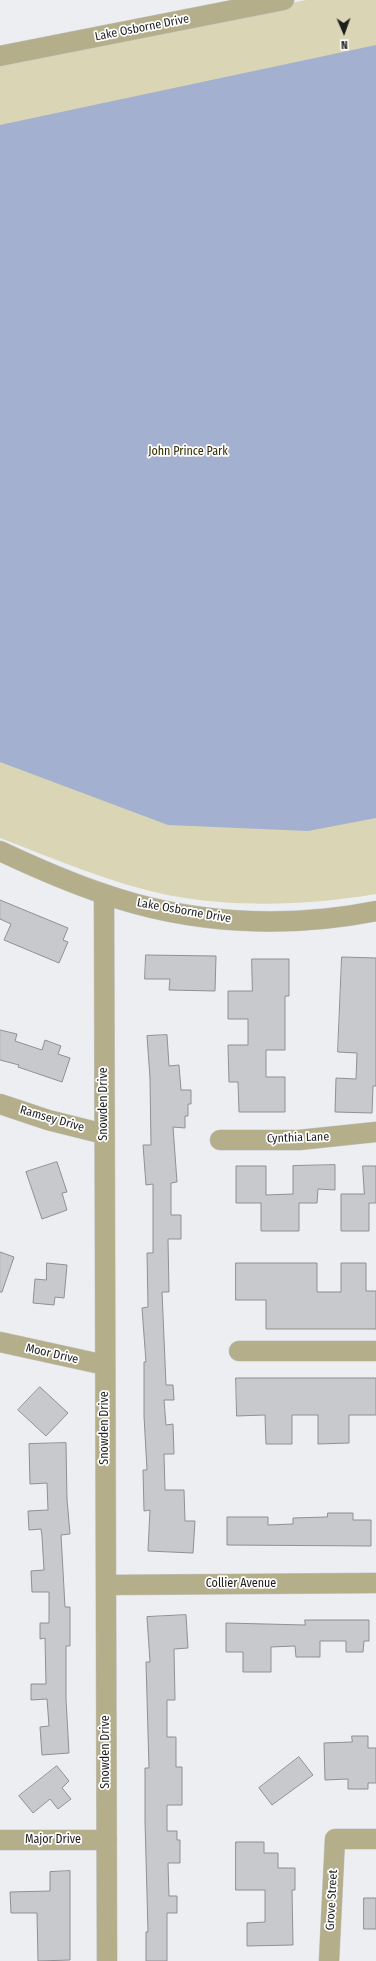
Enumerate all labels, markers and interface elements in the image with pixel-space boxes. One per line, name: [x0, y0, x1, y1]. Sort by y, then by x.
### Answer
street label: Lake Osborne Drive: [94, 12, 190, 44]
north arrow: [324, 12, 364, 52]
text: N: [341, 38, 348, 51]
park label: John Prince Park: [148, 445, 228, 459]
street label: Lake Osborne Drive: [136, 896, 232, 926]
street label: Snowden Drive: [97, 1067, 111, 1141]
street label: Ramsey Drive: [18, 1103, 86, 1135]
street label: Cynthia Lane: [267, 1130, 329, 1146]
street label: Moor Drive: [24, 1341, 80, 1367]
street label: Snowden Drive: [98, 1391, 112, 1465]
street label: Collier Avenue: [206, 1577, 276, 1591]
street label: Snowden Drive: [99, 1715, 113, 1789]
street label: Major Drive: [25, 1833, 81, 1847]
street label: Grove Street: [323, 1869, 341, 1931]

